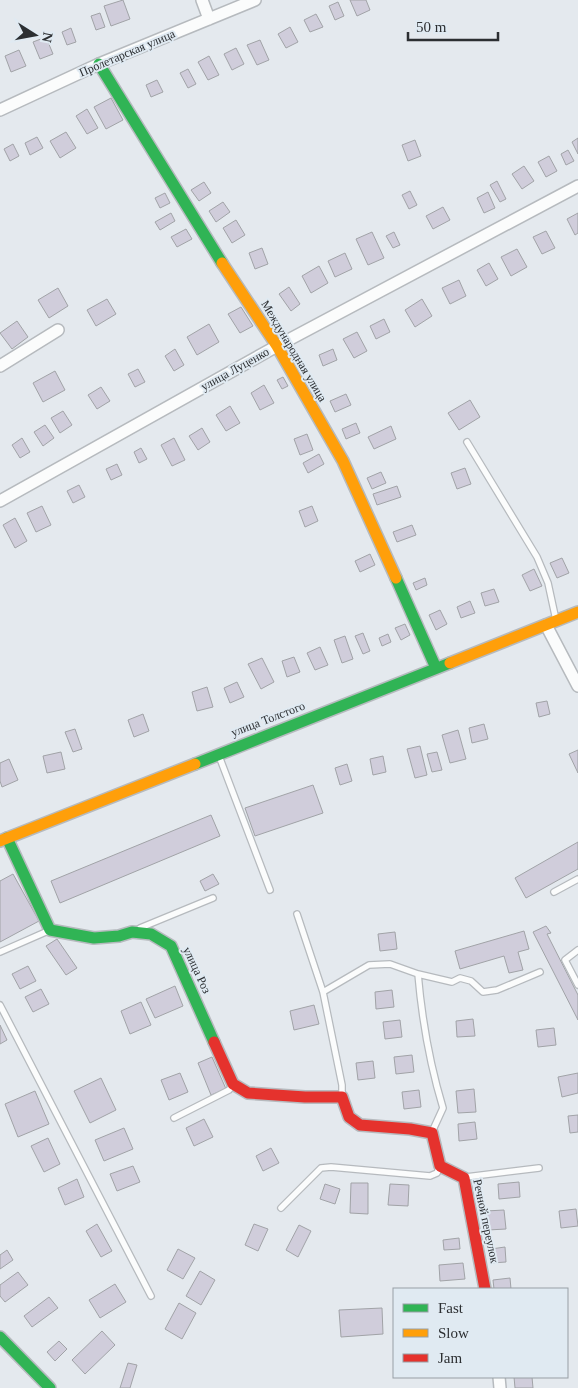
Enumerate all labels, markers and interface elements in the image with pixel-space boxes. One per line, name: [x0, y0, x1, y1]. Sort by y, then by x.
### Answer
north arrow: [10, 10, 60, 60]
scale bar: [408, 10, 498, 42]
text: 50 m: [416, 19, 447, 35]
street label: Пролетарская улица: [77, 26, 178, 80]
text: N: [39, 31, 56, 44]
street label: Международная улица: [258, 298, 330, 405]
street label: улица Луценко: [198, 344, 272, 394]
street label: улица Толстого: [229, 698, 307, 740]
street label: улица Роз: [180, 944, 214, 996]
street label: Речной переулок: [470, 1178, 502, 1264]
legend: [393, 1288, 568, 1378]
text: Fast: [438, 1300, 464, 1316]
text: Slow: [438, 1325, 469, 1341]
text: Jam: [438, 1350, 462, 1366]

